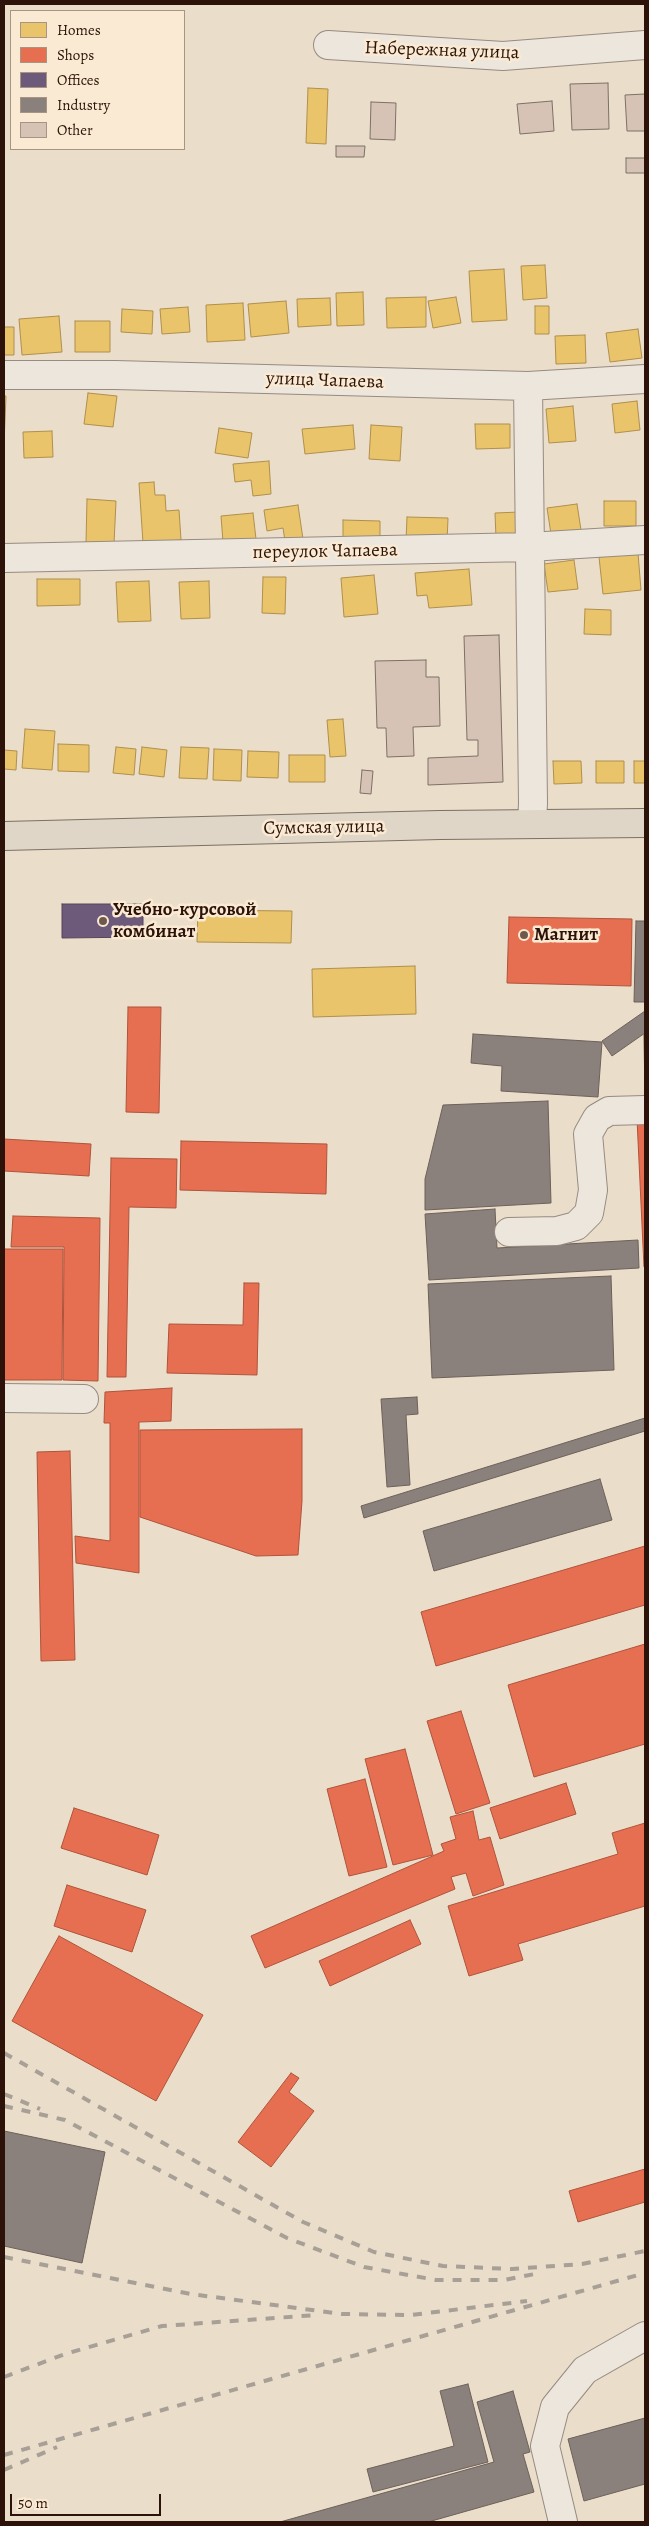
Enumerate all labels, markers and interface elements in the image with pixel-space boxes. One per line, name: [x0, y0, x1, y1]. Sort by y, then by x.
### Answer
legend: [10, 10, 185, 150]
text: Homes: [57, 20, 101, 40]
street label: Набережная улица: [364, 37, 520, 65]
text: Shops: [57, 45, 94, 65]
text: Offices: [57, 70, 100, 90]
text: Industry: [57, 95, 110, 115]
text: Other: [57, 120, 93, 140]
street label: улица Чапаева: [266, 368, 384, 394]
street label: переулок Чапаева: [252, 539, 398, 565]
street label: Сумская улица: [263, 816, 385, 840]
place label: Учебно-курсовой комбинат: [113, 899, 256, 943]
marker: Учебно-курсовой комбинат: [97, 915, 109, 927]
place label: Магнит: [534, 924, 598, 946]
marker: Магнит: [518, 929, 530, 941]
scale bar: [12, 2484, 164, 2516]
text: 50 m: [18, 2493, 48, 2513]

